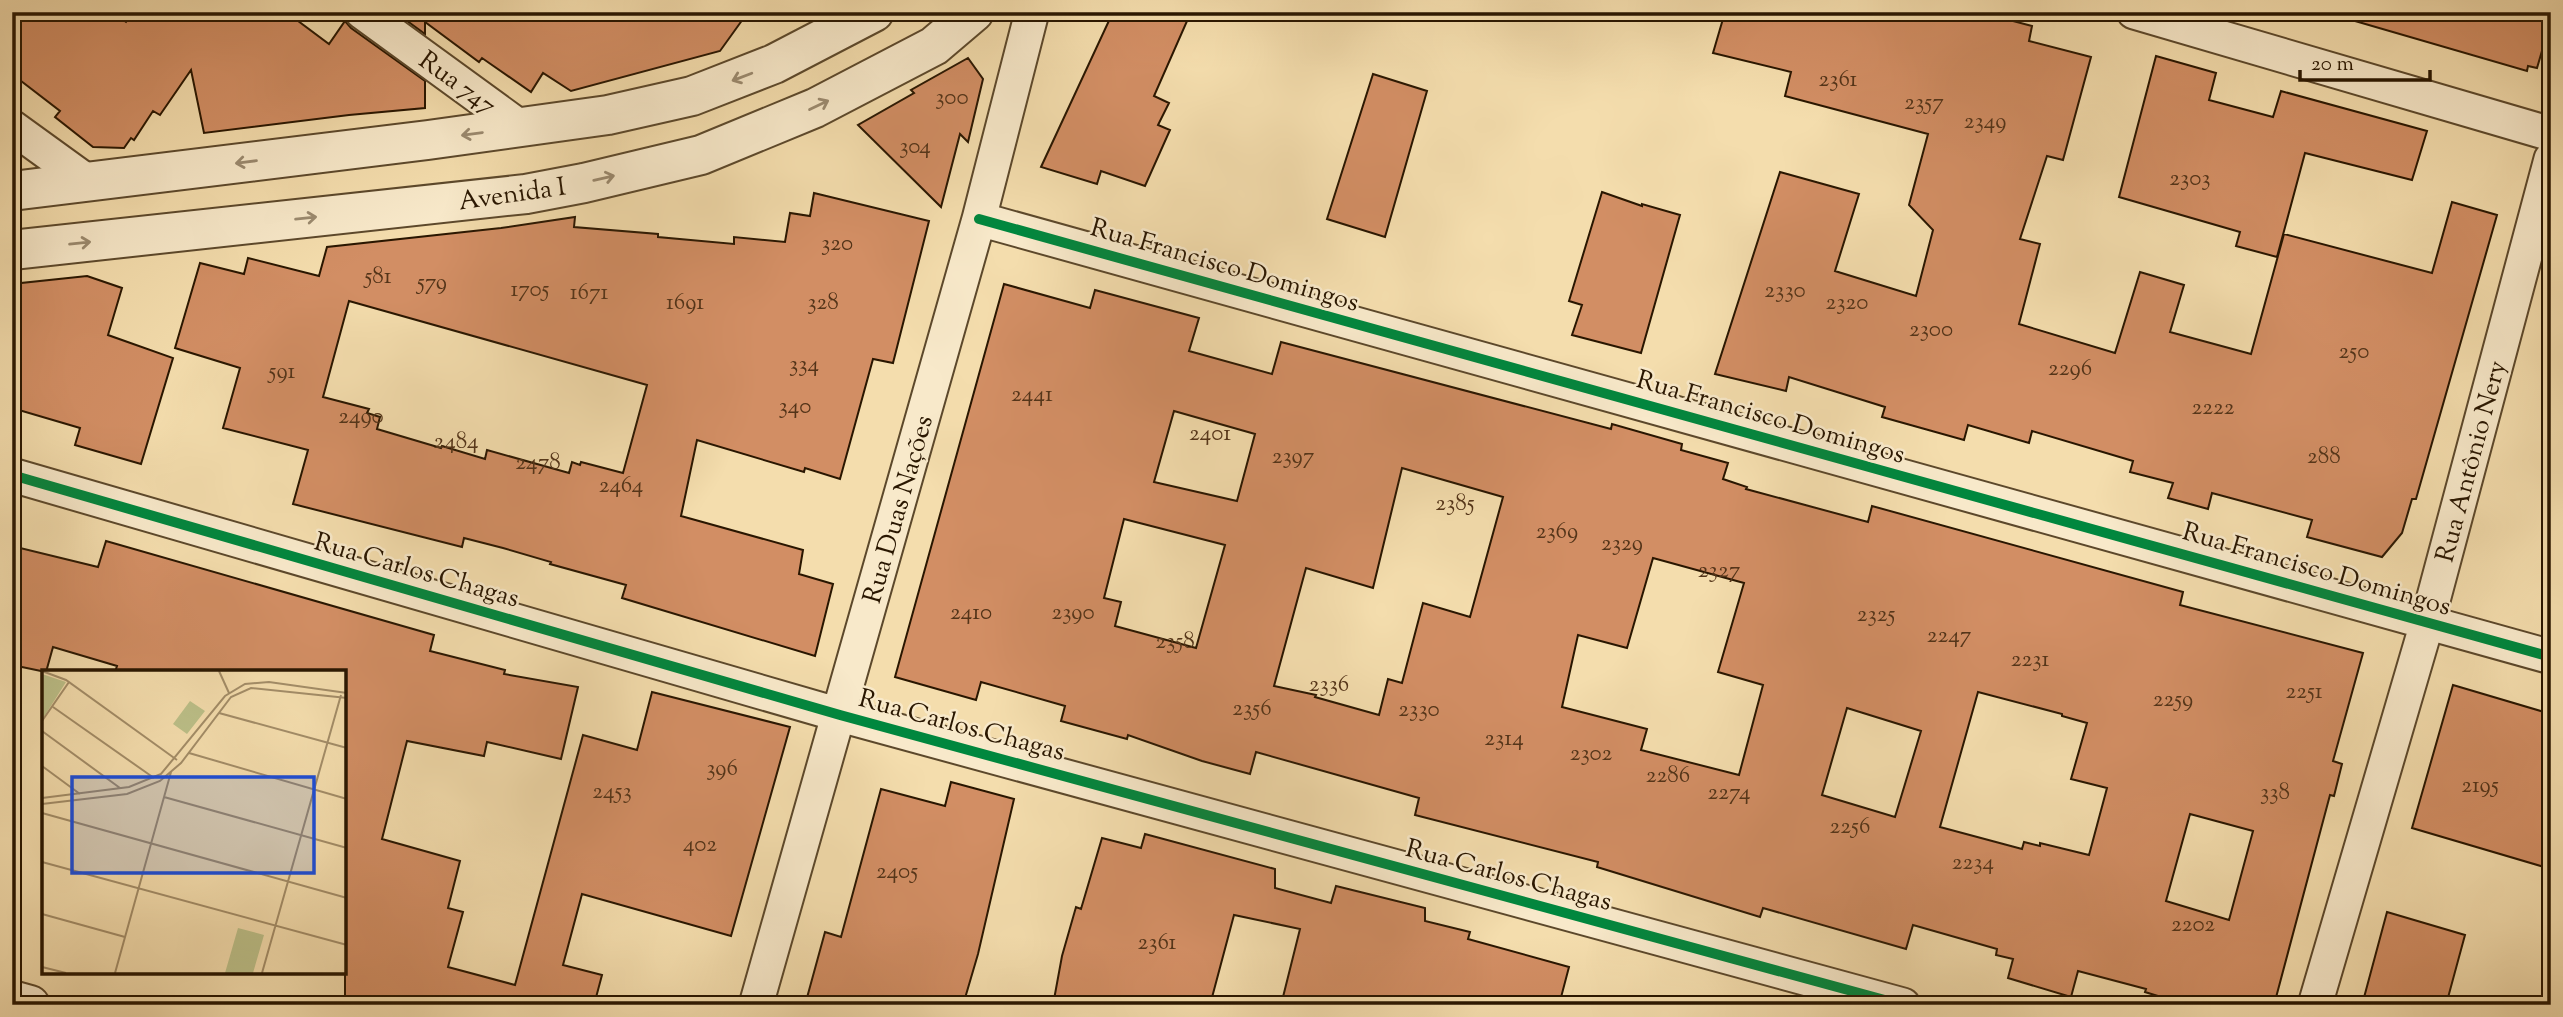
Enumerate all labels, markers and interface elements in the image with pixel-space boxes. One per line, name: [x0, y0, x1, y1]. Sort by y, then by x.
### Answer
scale bar: [2300, 38, 2430, 82]
street label: Rua 747: [410, 43, 503, 125]
text: 20 m: [2311, 50, 2354, 80]
house number: 2361: [1819, 64, 1858, 97]
one-way arrow: [731, 71, 753, 84]
house number: 300: [935, 82, 969, 115]
house number: 2357: [1904, 87, 1944, 120]
one-way arrow: [808, 98, 829, 111]
house number: 2349: [1964, 106, 2006, 139]
one-way arrow: [461, 127, 484, 140]
house number: 304: [899, 131, 931, 164]
one-way arrow: [235, 156, 258, 169]
house number: 2303: [2169, 163, 2211, 196]
street label: Avenida I: [456, 170, 569, 221]
one-way arrow: [592, 171, 615, 184]
street label: Rua Francisco Domingos: [1086, 210, 1363, 322]
one-way arrow: [294, 212, 317, 225]
house number: 320: [821, 228, 853, 261]
one-way arrow: [68, 236, 91, 249]
house number: 581: [362, 261, 392, 294]
house number: 579: [415, 267, 447, 300]
house number: 1705: [511, 274, 550, 307]
house number: 2330: [1764, 275, 1806, 308]
house number: 1671: [570, 277, 608, 310]
house number: 1691: [666, 287, 704, 320]
house number: 328: [807, 287, 839, 320]
house number: 2320: [1826, 287, 1869, 320]
house number: 2300: [1909, 314, 1953, 347]
house number: 250: [2339, 336, 2369, 369]
house number: 334: [789, 349, 819, 382]
house number: 2296: [2048, 353, 2092, 386]
house number: 591: [267, 356, 296, 389]
street label: Rua Antônio Nery: [2428, 357, 2517, 567]
street label: Rua Francisco Domingos: [1632, 362, 1909, 474]
house number: 2441: [1011, 379, 1053, 412]
house number: 340: [779, 391, 811, 424]
house number: 2222: [2191, 392, 2235, 425]
house number: 2490: [338, 401, 384, 434]
street label: Rua Duas Nações: [855, 411, 944, 608]
house number: 2401: [1189, 418, 1231, 451]
house number: 2484: [433, 426, 479, 459]
house number: 2397: [1272, 441, 1315, 474]
house number: 288: [2307, 441, 2341, 474]
house number: 2478: [515, 447, 561, 480]
house number: 2464: [599, 470, 643, 503]
house number: 2385: [1435, 488, 1475, 521]
street label: Rua Francisco Domingos: [2178, 514, 2455, 626]
house number: 2369: [1536, 516, 1578, 549]
street label: Rua Carlos Chagas: [309, 524, 523, 618]
house number: 2329: [1601, 528, 1643, 561]
house number: 2327: [1698, 555, 1741, 588]
house number: 2410: [950, 597, 992, 630]
house number: 2390: [1051, 597, 1095, 630]
house number: 2325: [1857, 599, 1895, 632]
house number: 2247: [1927, 620, 1972, 653]
house number: 2358: [1155, 626, 1195, 659]
house number: 2231: [2011, 644, 2049, 677]
house number: 2336: [1309, 669, 1349, 702]
inset map: [42, 670, 346, 975]
house number: 2251: [2285, 676, 2323, 709]
street label: Rua Carlos Chagas: [854, 681, 1069, 772]
house number: 2259: [2153, 684, 2193, 717]
house number: 2356: [1232, 693, 1272, 726]
house number: 2330: [1398, 694, 1440, 727]
house number: 2314: [1484, 723, 1524, 756]
house number: 2302: [1570, 738, 1613, 771]
house number: 396: [706, 753, 738, 786]
house number: 2286: [1646, 760, 1690, 793]
house number: 2195: [2461, 770, 2499, 803]
house number: 2453: [592, 776, 632, 809]
house number: 2274: [1707, 777, 1751, 810]
house number: 338: [2260, 777, 2290, 810]
house number: 2256: [1830, 811, 1870, 844]
house number: 402: [683, 829, 717, 862]
street label: Rua Carlos Chagas: [1401, 831, 1616, 922]
house number: 2234: [1952, 847, 1994, 880]
house number: 2405: [876, 856, 918, 889]
house number: 2202: [2171, 909, 2215, 942]
house number: 2361: [1138, 927, 1177, 960]

